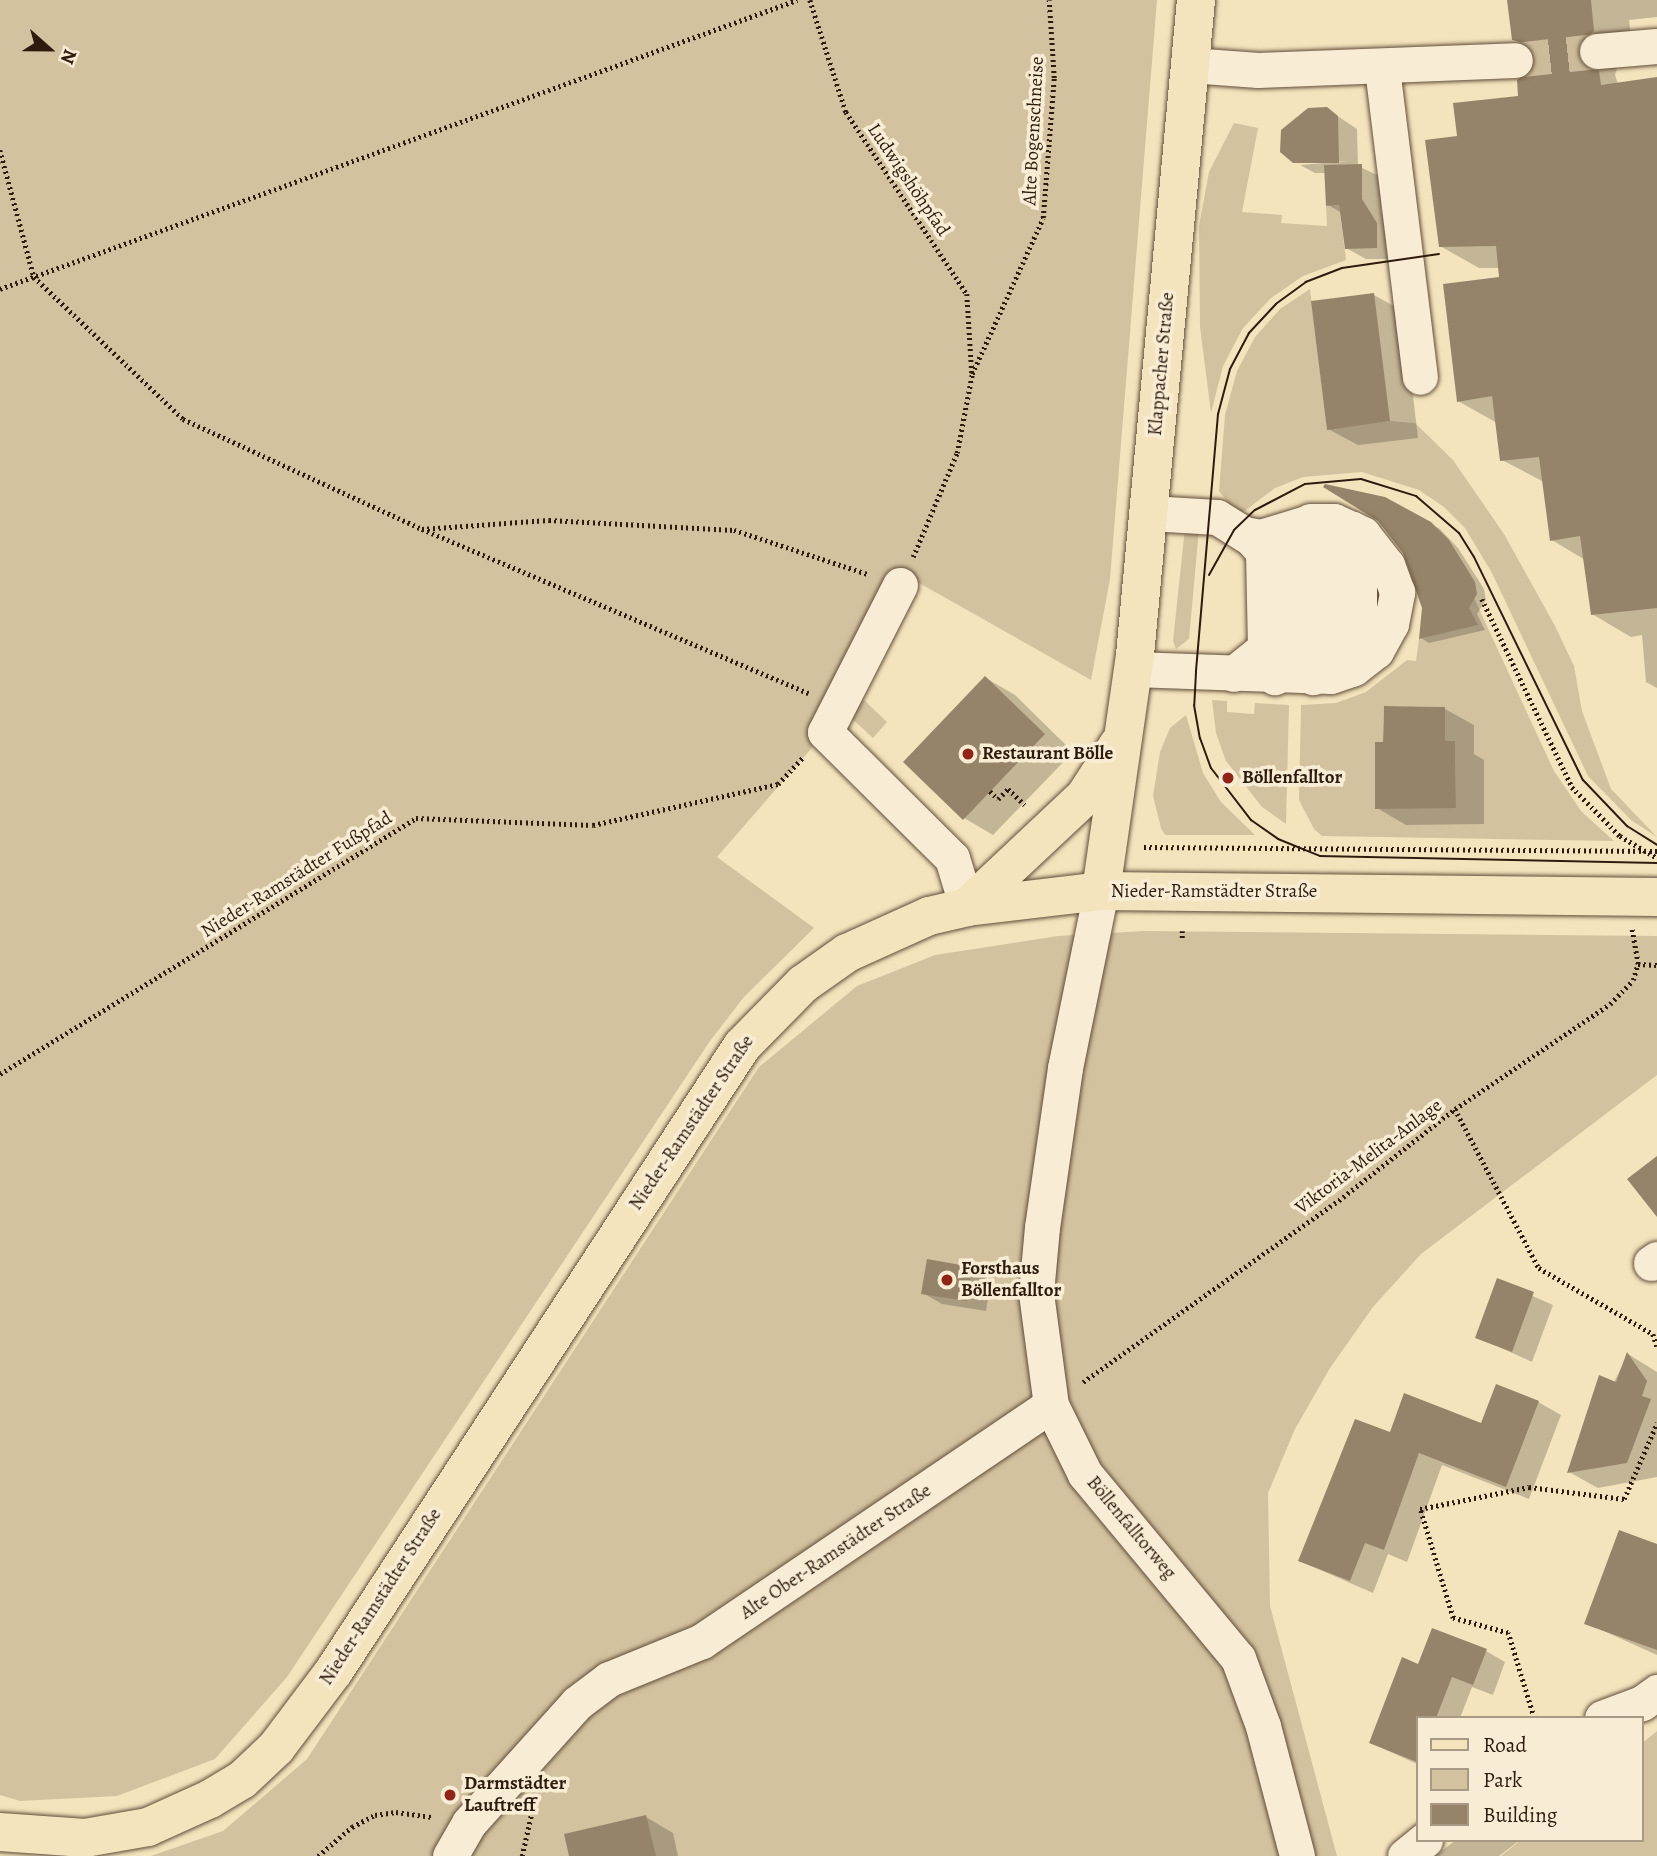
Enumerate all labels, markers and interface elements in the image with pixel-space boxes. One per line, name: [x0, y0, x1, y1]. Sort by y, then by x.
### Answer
north arrow: [14, 14, 84, 84]
text: N: [54, 45, 83, 68]
street label: Alte Bogenschneise: [1019, 56, 1049, 206]
street label: Ludwigshöhpfad: [862, 119, 954, 241]
street label: Klappacher Straße: [1144, 291, 1180, 437]
place label: Restaurant Bölle: [982, 743, 1113, 765]
marker: Restaurant Bölle: [960, 746, 976, 762]
place label: Böllenfalltor: [1242, 767, 1342, 789]
marker: Böllenfalltor: [1220, 770, 1236, 786]
street label: Nieder-Ramstädter Fußpfad: [197, 807, 397, 943]
street label: Nieder-Ramstädter Straße: [1111, 881, 1317, 903]
street label: Nieder-Ramstädter Straße: [625, 1031, 759, 1215]
street label: Viktoria-Melita-Anlage: [1291, 1094, 1447, 1220]
place label: Forsthaus Böllenfalltor: [961, 1258, 1061, 1302]
marker: Forsthaus Böllenfalltor: [939, 1272, 955, 1288]
street label: Böllenfalltorweg: [1081, 1472, 1181, 1584]
street label: Alte Ober-Ramstädter Straße: [736, 1480, 936, 1624]
street label: Nieder-Ramstädter Straße: [315, 1504, 447, 1690]
legend: [1416, 1716, 1643, 1842]
text: Road: [1483, 1731, 1527, 1759]
text: Park: [1483, 1766, 1522, 1794]
place label: Darmstädter Lauftreff: [464, 1773, 566, 1817]
marker: Darmstädter Lauftreff: [442, 1787, 458, 1803]
text: Building: [1483, 1801, 1557, 1829]

